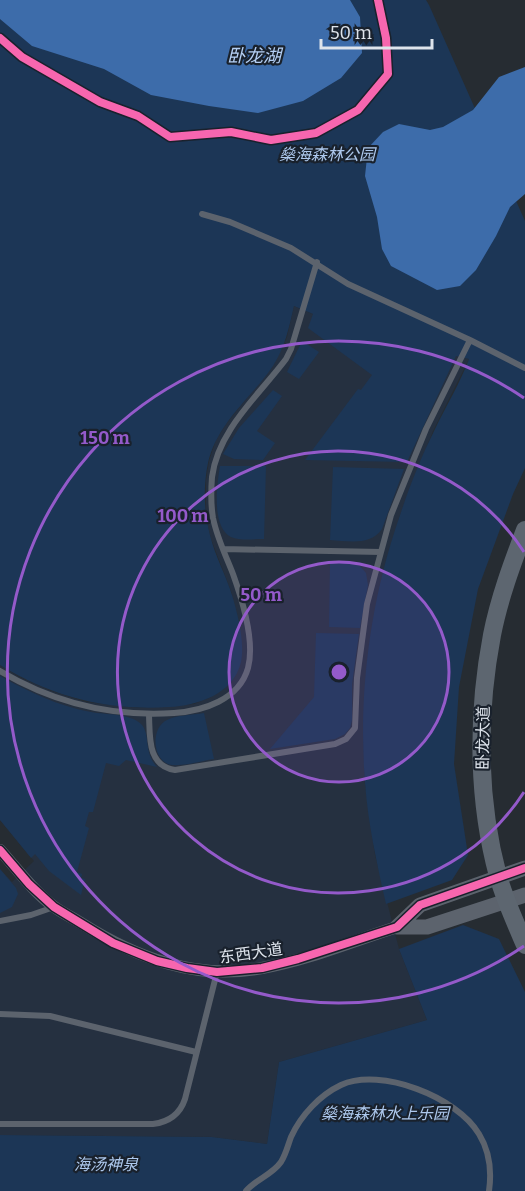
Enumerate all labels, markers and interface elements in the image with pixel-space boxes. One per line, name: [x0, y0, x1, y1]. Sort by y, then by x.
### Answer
scale bar: [321, 12, 432, 50]
text: 50 m: [330, 22, 372, 44]
water label: 卧龙湖: [227, 45, 284, 67]
park label: 燊海森林公园: [279, 145, 377, 164]
text: 150 m: [80, 427, 130, 449]
text: 100 m: [157, 505, 209, 527]
text: 50 m: [240, 584, 282, 606]
centre of rings: [329, 662, 349, 682]
street label: 卧龙大道: [473, 706, 493, 770]
street label: 东西大道: [218, 939, 284, 967]
park label: 燊海森林水上乐园: [321, 1104, 451, 1123]
park label: 海汤神泉: [74, 1155, 139, 1174]

